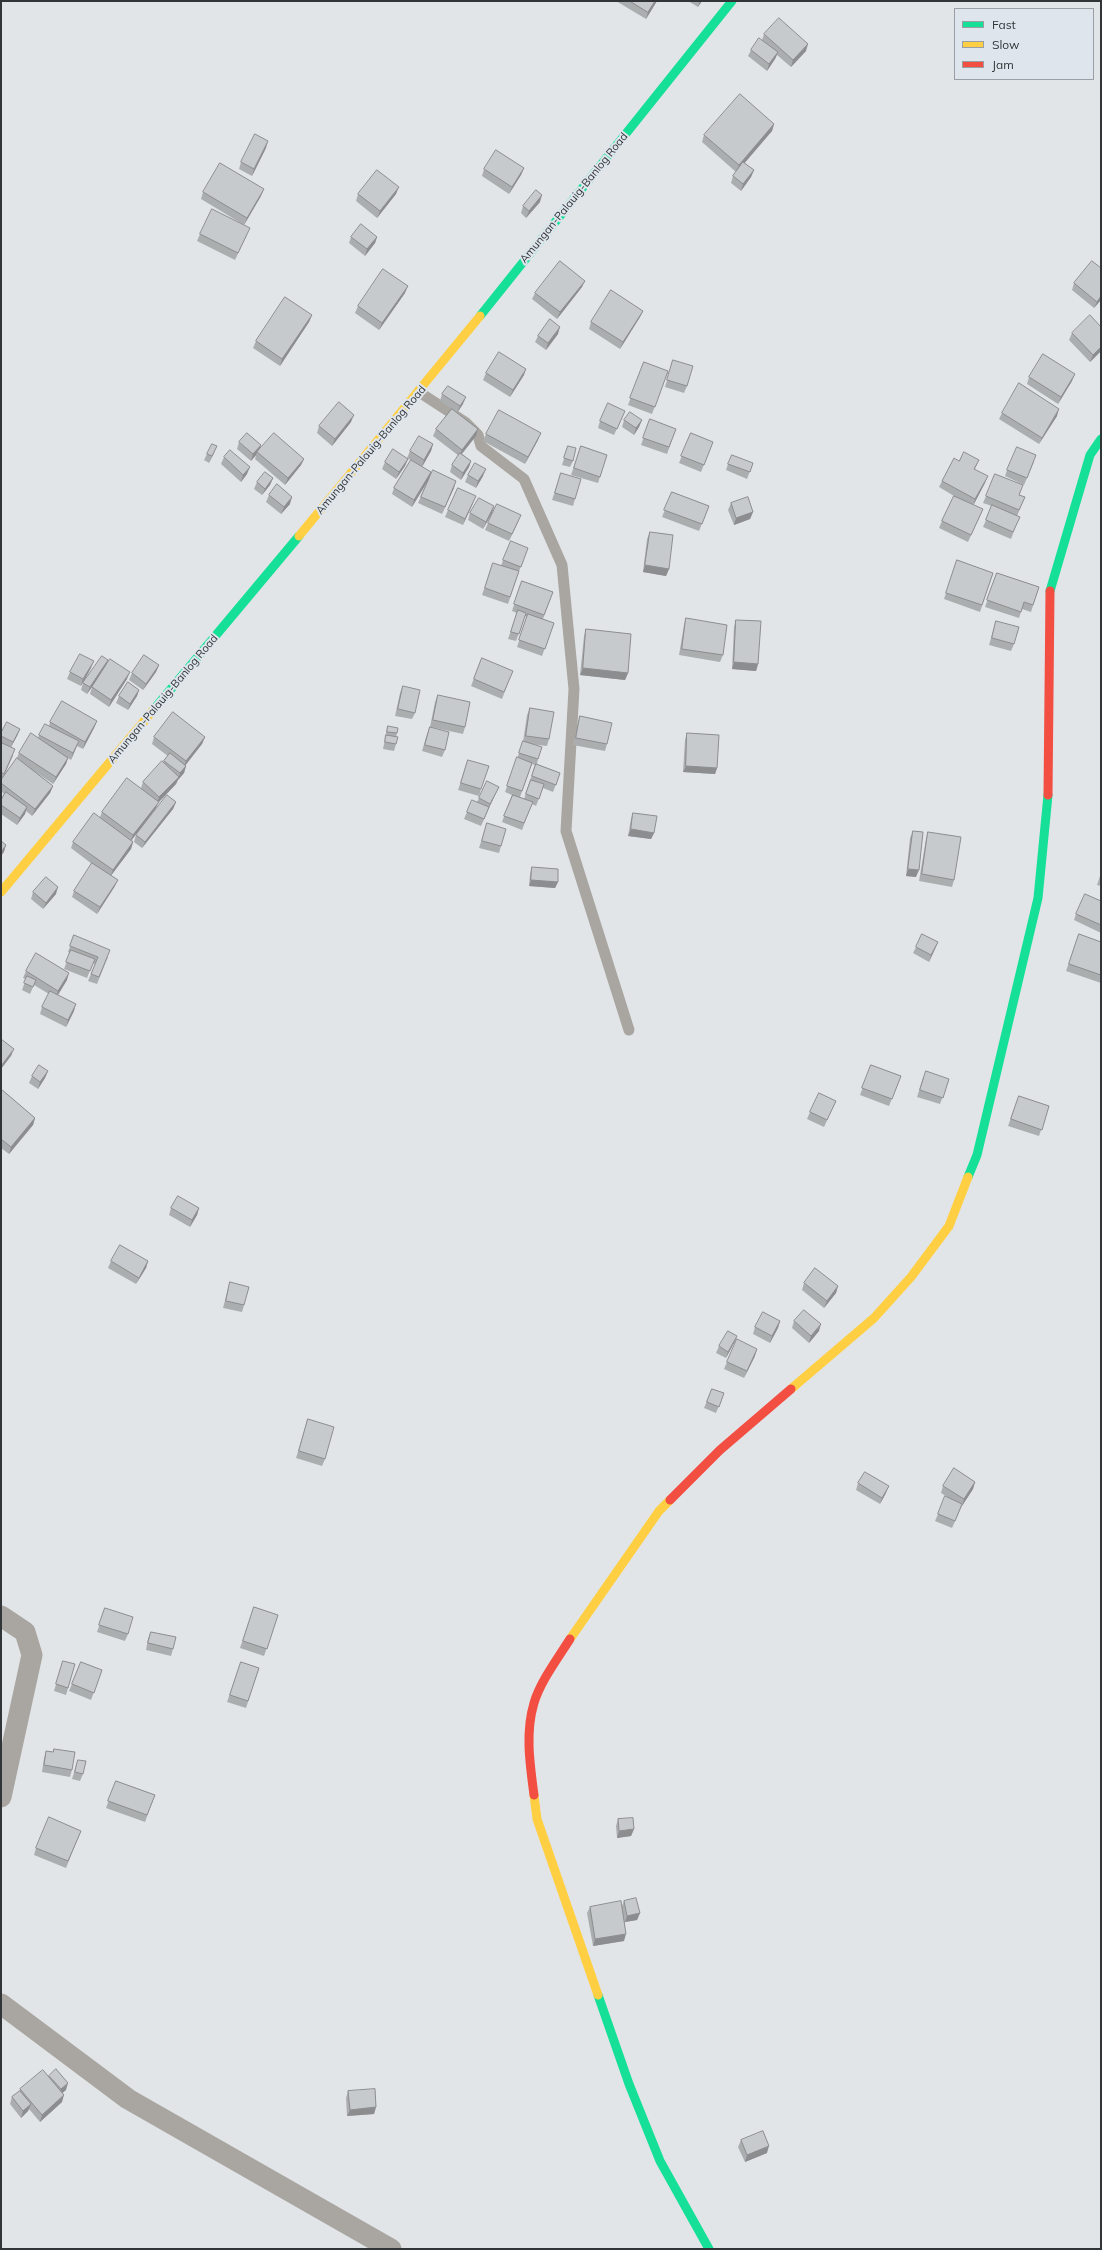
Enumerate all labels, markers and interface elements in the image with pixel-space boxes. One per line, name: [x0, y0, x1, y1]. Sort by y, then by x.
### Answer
legend: [954, 8, 1094, 80]
text: Fast: [992, 17, 1016, 32]
text: Slow: [992, 37, 1020, 52]
text: Jam: [992, 57, 1014, 72]
street label: Amungan-Palauig-Banlog Road: [517, 130, 631, 266]
street label: Amungan-Palauig-Banlog Road: [313, 383, 429, 517]
street label: Amungan-Palauig-Banlog Road: [105, 632, 221, 766]

